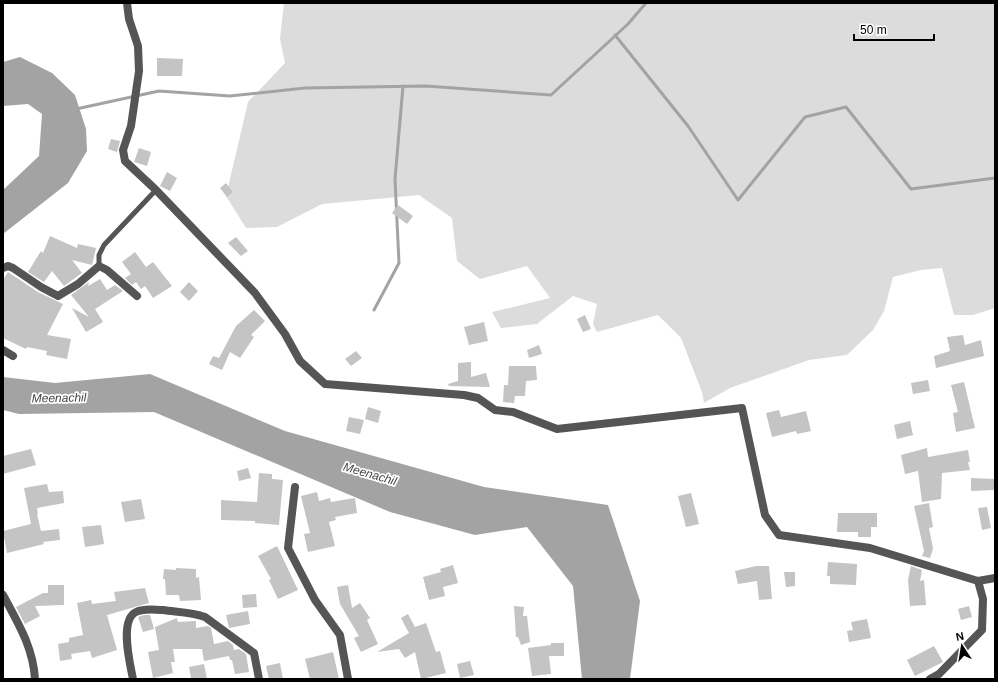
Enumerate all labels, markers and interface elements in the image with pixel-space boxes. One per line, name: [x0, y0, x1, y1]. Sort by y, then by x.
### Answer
scale bar: [854, 16, 934, 42]
text: 50 m: [860, 23, 887, 37]
water label: Meenachil: [32, 391, 87, 405]
water label: Meenachil: [342, 460, 399, 488]
north arrow: [942, 626, 982, 666]
text: N: [955, 630, 965, 643]

